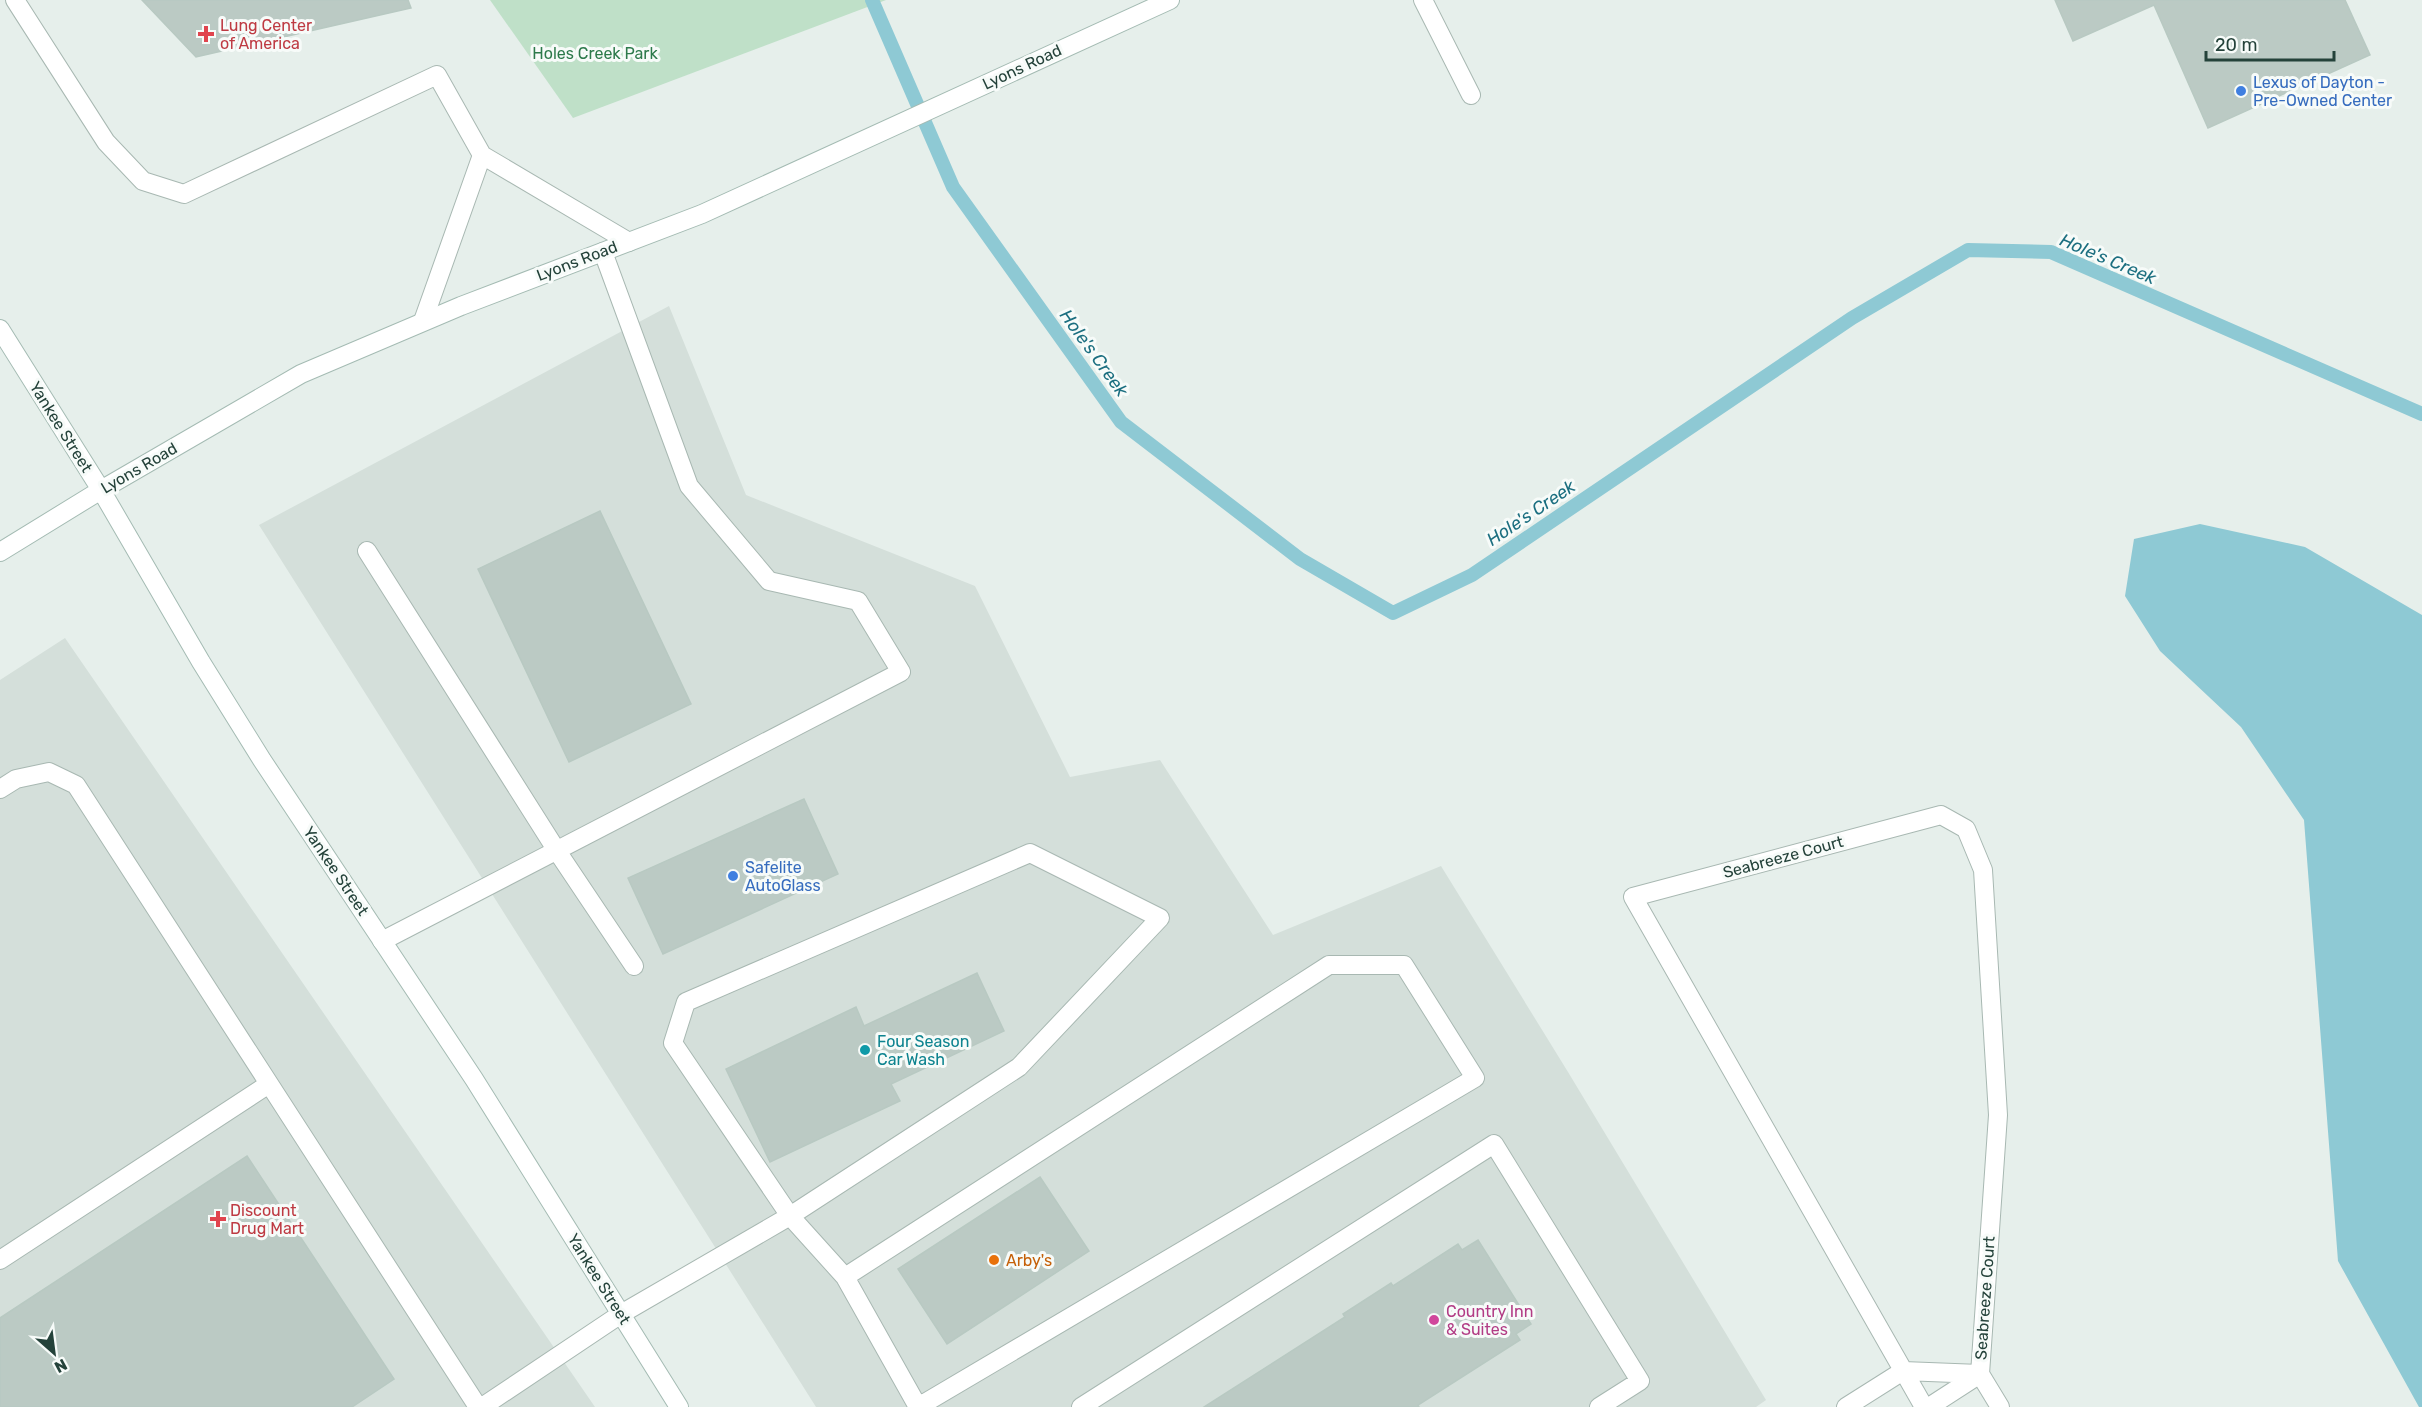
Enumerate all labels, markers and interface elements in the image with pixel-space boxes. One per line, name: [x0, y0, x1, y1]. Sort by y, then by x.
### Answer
place label: Lung Center of America: [220, 16, 312, 53]
scale bar: [2206, 24, 2334, 62]
marker: Lung Center of America: [197, 25, 215, 43]
text: 20 m: [2215, 34, 2257, 56]
street label: Lyons Road: [980, 40, 1064, 94]
park label: Holes Creek Park: [532, 44, 658, 63]
place label: Lexus of Dayton - Pre-Owned Center: [2253, 73, 2392, 110]
marker: Lexus of Dayton - Pre-Owned Center: [2234, 84, 2248, 98]
water label: Hole's Creek: [2057, 229, 2160, 289]
street label: Lyons Road: [534, 237, 620, 285]
water label: Hole's Creek: [1055, 305, 1133, 401]
street label: Yankee Street: [26, 378, 96, 476]
street label: Lyons Road: [97, 439, 181, 497]
water label: Hole's Creek: [1482, 475, 1580, 551]
street label: Yankee Street: [299, 823, 373, 919]
street label: Seabreeze Court: [1721, 832, 1845, 882]
place label: Safelite AutoGlass: [745, 858, 821, 895]
marker: Safelite AutoGlass: [726, 869, 740, 883]
place label: Four Season Car Wash: [877, 1032, 969, 1069]
marker: Four Season Car Wash: [858, 1043, 872, 1057]
place label: Discount Drug Mart: [230, 1201, 304, 1238]
marker: Discount Drug Mart: [211, 1212, 225, 1226]
street label: Yankee Street: [564, 1230, 634, 1328]
street label: Seabreeze Court: [1971, 1236, 1999, 1360]
place label: Arby's: [1006, 1251, 1052, 1270]
marker: Arby's: [987, 1253, 1001, 1267]
place label: Country Inn & Suites: [1446, 1302, 1533, 1339]
marker: Country Inn & Suites: [1427, 1313, 1441, 1327]
north arrow: [24, 1323, 84, 1383]
text: N: [51, 1355, 70, 1377]

